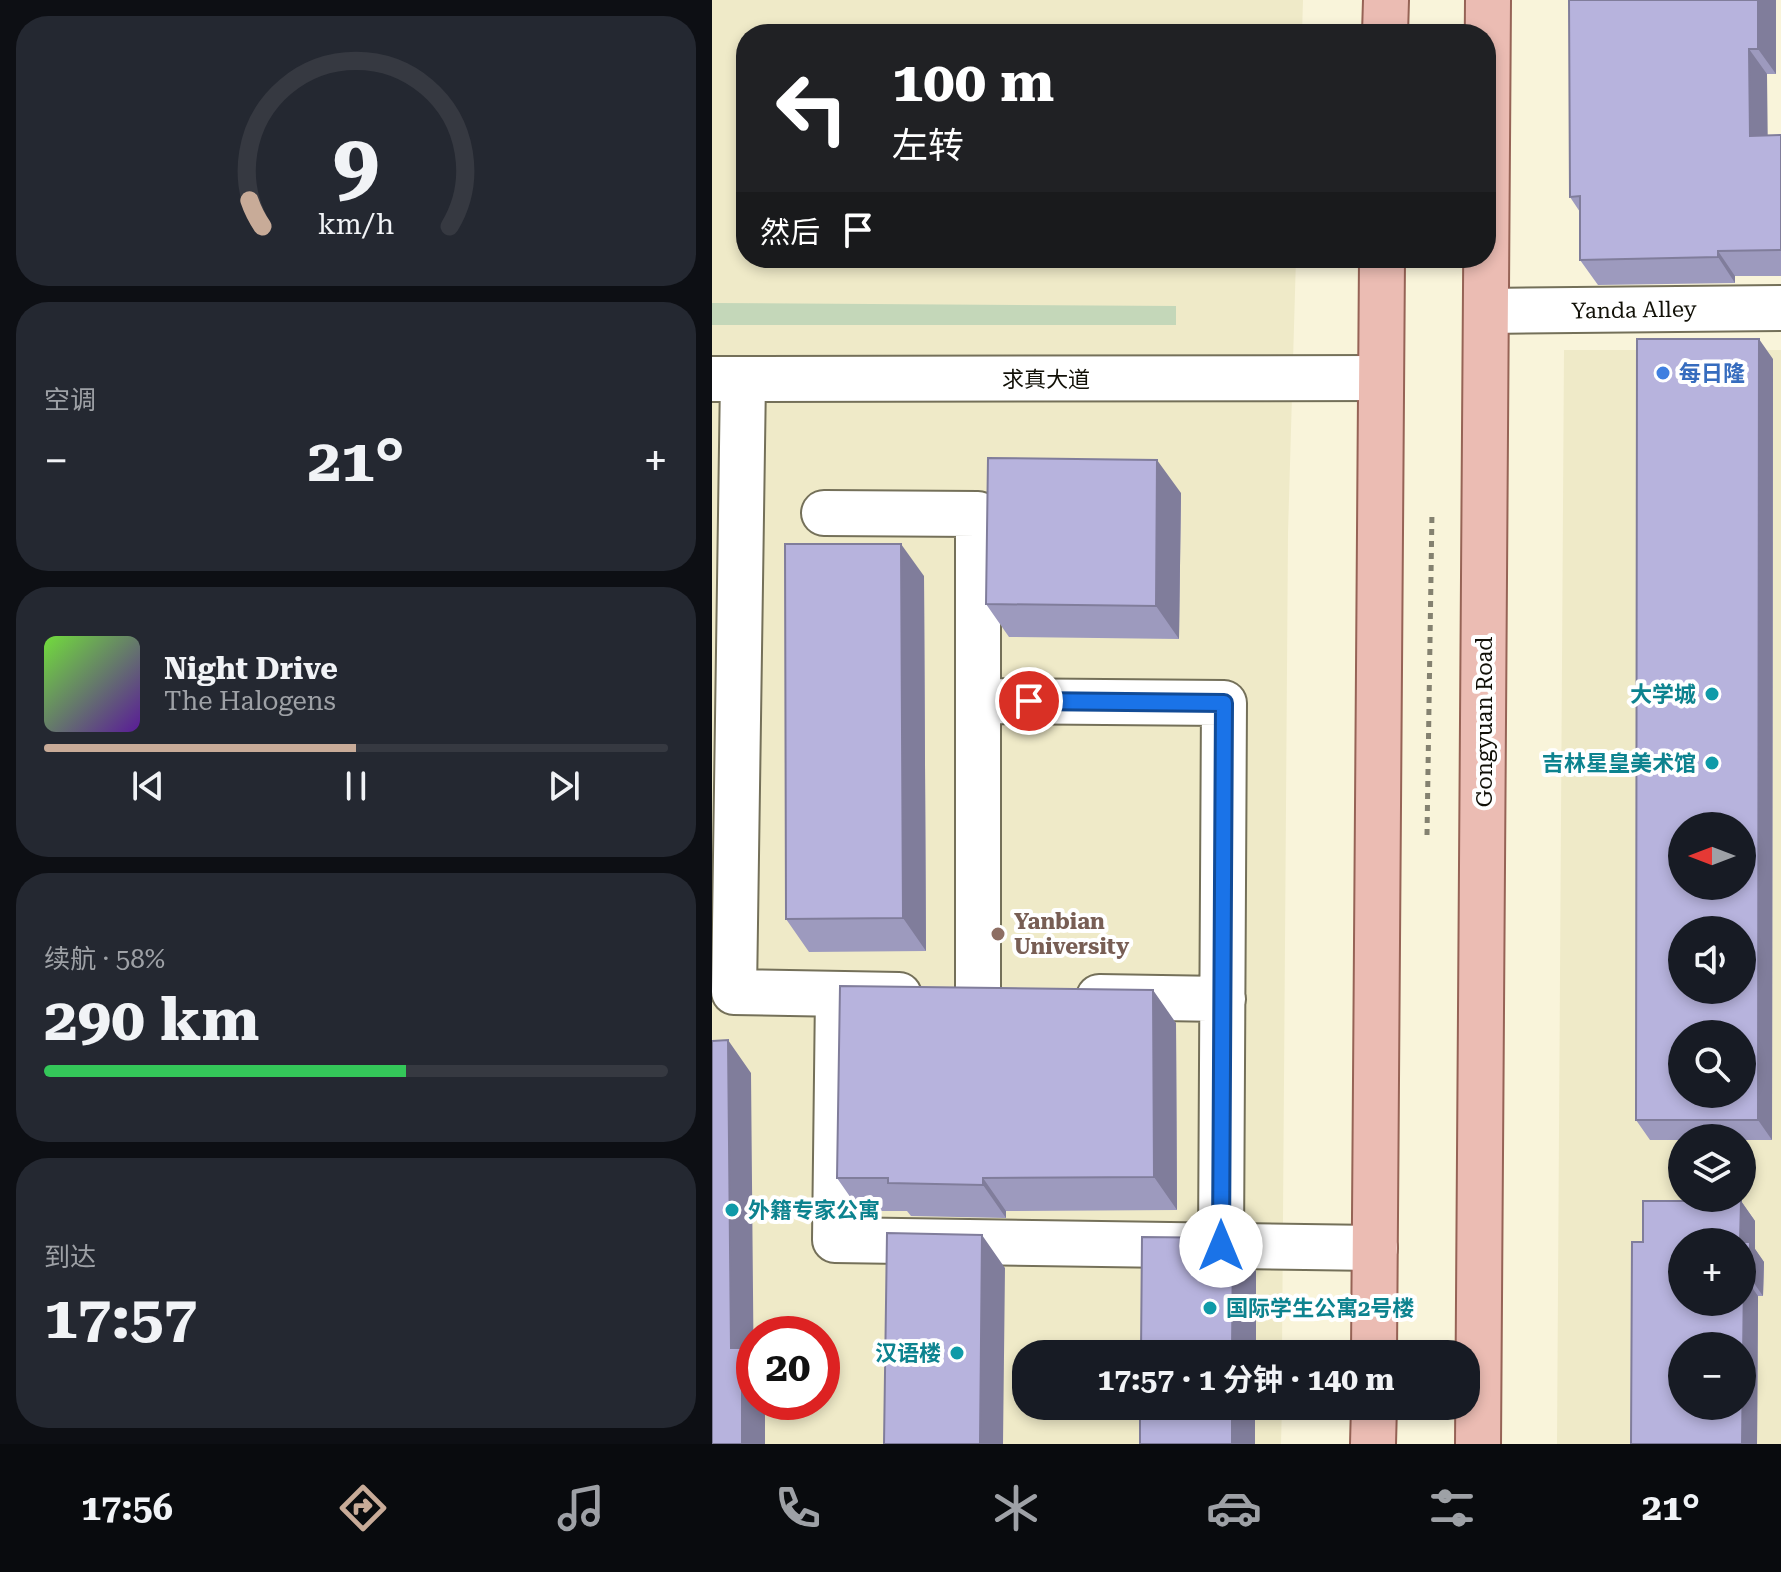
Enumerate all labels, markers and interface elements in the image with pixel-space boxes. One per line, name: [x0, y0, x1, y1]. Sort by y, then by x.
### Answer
text: 100 m: [892, 49, 1054, 115]
icon: left: [760, 56, 864, 160]
text: 9: [333, 115, 379, 212]
text: 左转: [892, 125, 964, 167]
text: km/h: [318, 207, 394, 241]
icon: arrive: [836, 208, 880, 252]
text: 然后: [760, 215, 820, 250]
street label: Yanda Alley: [1571, 296, 1697, 324]
place label: 每日隆: [1679, 361, 1745, 386]
marker: 每日隆: [1654, 364, 1672, 382]
street label: 求真大道: [1002, 367, 1090, 392]
text: 空调: [44, 385, 96, 415]
text: 21°: [307, 425, 405, 496]
text: −: [44, 435, 69, 487]
text: +: [643, 435, 668, 487]
street label: Gongyuan Road: [1472, 637, 1497, 807]
text: Night Drive: [164, 651, 338, 686]
pin: [995, 667, 1063, 735]
icon: arrive: [1007, 679, 1051, 723]
place label: 大学城: [1630, 682, 1696, 707]
marker: 大学城: [1703, 685, 1721, 703]
text: The Halogens: [164, 686, 336, 716]
place label: 吉林星皇美术馆: [1542, 751, 1696, 776]
marker: 吉林星皇美术馆: [1703, 754, 1721, 772]
icon: previous: [126, 764, 170, 808]
icon: pause: [334, 764, 378, 808]
icon: next: [542, 764, 586, 808]
north arrow: [1668, 812, 1756, 900]
map controls: [1668, 812, 1756, 1420]
place label: Yanbian University: [1014, 909, 1130, 959]
button: sound: [1668, 916, 1756, 1004]
marker: Yanbian University: [989, 925, 1007, 943]
text: 续航 · 58%: [44, 944, 165, 974]
text: 290 km: [44, 984, 259, 1055]
button: search: [1668, 1020, 1756, 1108]
button: layers: [1668, 1124, 1756, 1212]
place label: 外籍专家公寓: [748, 1198, 880, 1223]
marker: 外籍专家公寓: [723, 1201, 741, 1219]
position arrow: [1179, 1204, 1263, 1288]
button: +: [1668, 1228, 1756, 1316]
text: 到达: [44, 1242, 96, 1272]
text: 17:57: [44, 1282, 197, 1353]
place label: 国际学生公寓2号楼: [1226, 1296, 1414, 1321]
marker: 国际学生公寓2号楼: [1201, 1299, 1219, 1317]
speed limit sign: 20: [736, 1316, 840, 1420]
button: −: [1668, 1332, 1756, 1420]
place label: 汉语楼: [875, 1341, 941, 1366]
marker: 汉语楼: [948, 1344, 966, 1362]
text: 17:57 · 1 分钟 · 140 m: [1098, 1362, 1394, 1397]
icon: directions: [335, 1480, 391, 1536]
icon: music: [553, 1480, 609, 1536]
icon: phone: [770, 1480, 826, 1536]
icon: climate: [988, 1480, 1044, 1536]
icon: car: [1206, 1480, 1262, 1536]
icon: filters: [1424, 1480, 1480, 1536]
text: 17:56: [81, 1487, 173, 1529]
text: 21°: [1642, 1487, 1700, 1529]

